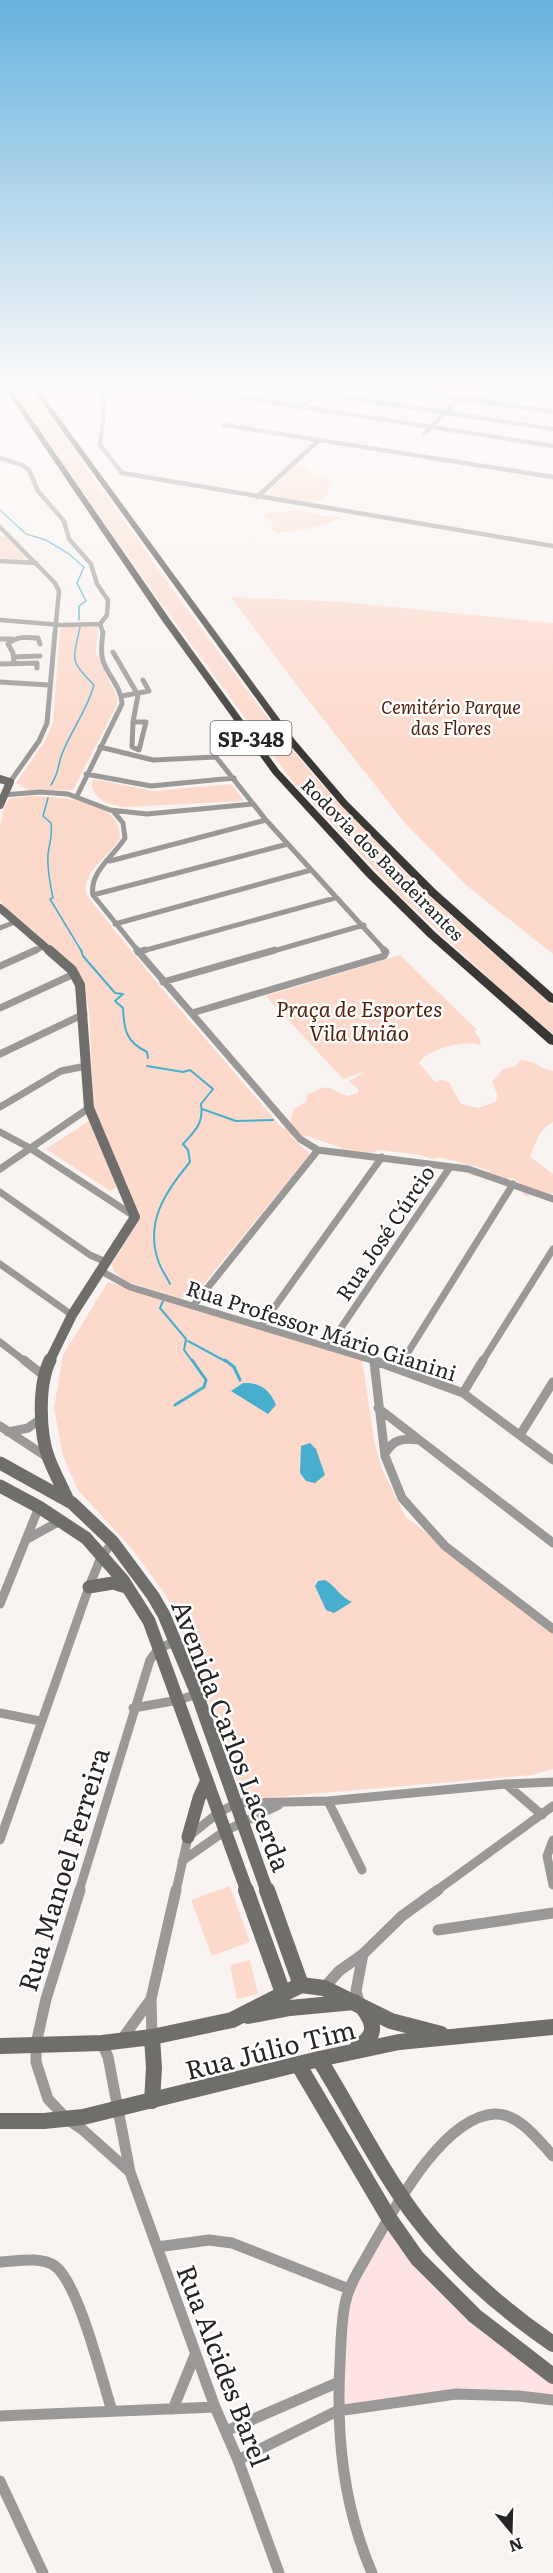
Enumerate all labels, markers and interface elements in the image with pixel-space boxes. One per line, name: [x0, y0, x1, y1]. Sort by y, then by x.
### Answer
park label: Cemitério Parque das Flores: [381, 693, 521, 741]
road number: SP-348: [210, 721, 292, 755]
street label: Rodovia dos Bandeirantes: [296, 772, 470, 946]
park label: Praça de Esportes Vila União: [276, 992, 442, 1047]
street label: Rua José Cúrcio: [327, 1158, 441, 1306]
street label: Rua Professor Mário Gianini: [183, 1271, 461, 1387]
street label: Avenida Carlos Lacerda: [163, 1594, 303, 1876]
street label: Rua Manoel Ferreira: [6, 1742, 118, 1996]
street label: Rua Júlio Tim: [181, 2008, 359, 2088]
street label: Rua Alcides Barel: [169, 2259, 281, 2472]
north arrow: [481, 2501, 541, 2561]
text: N: [506, 2533, 526, 2560]

